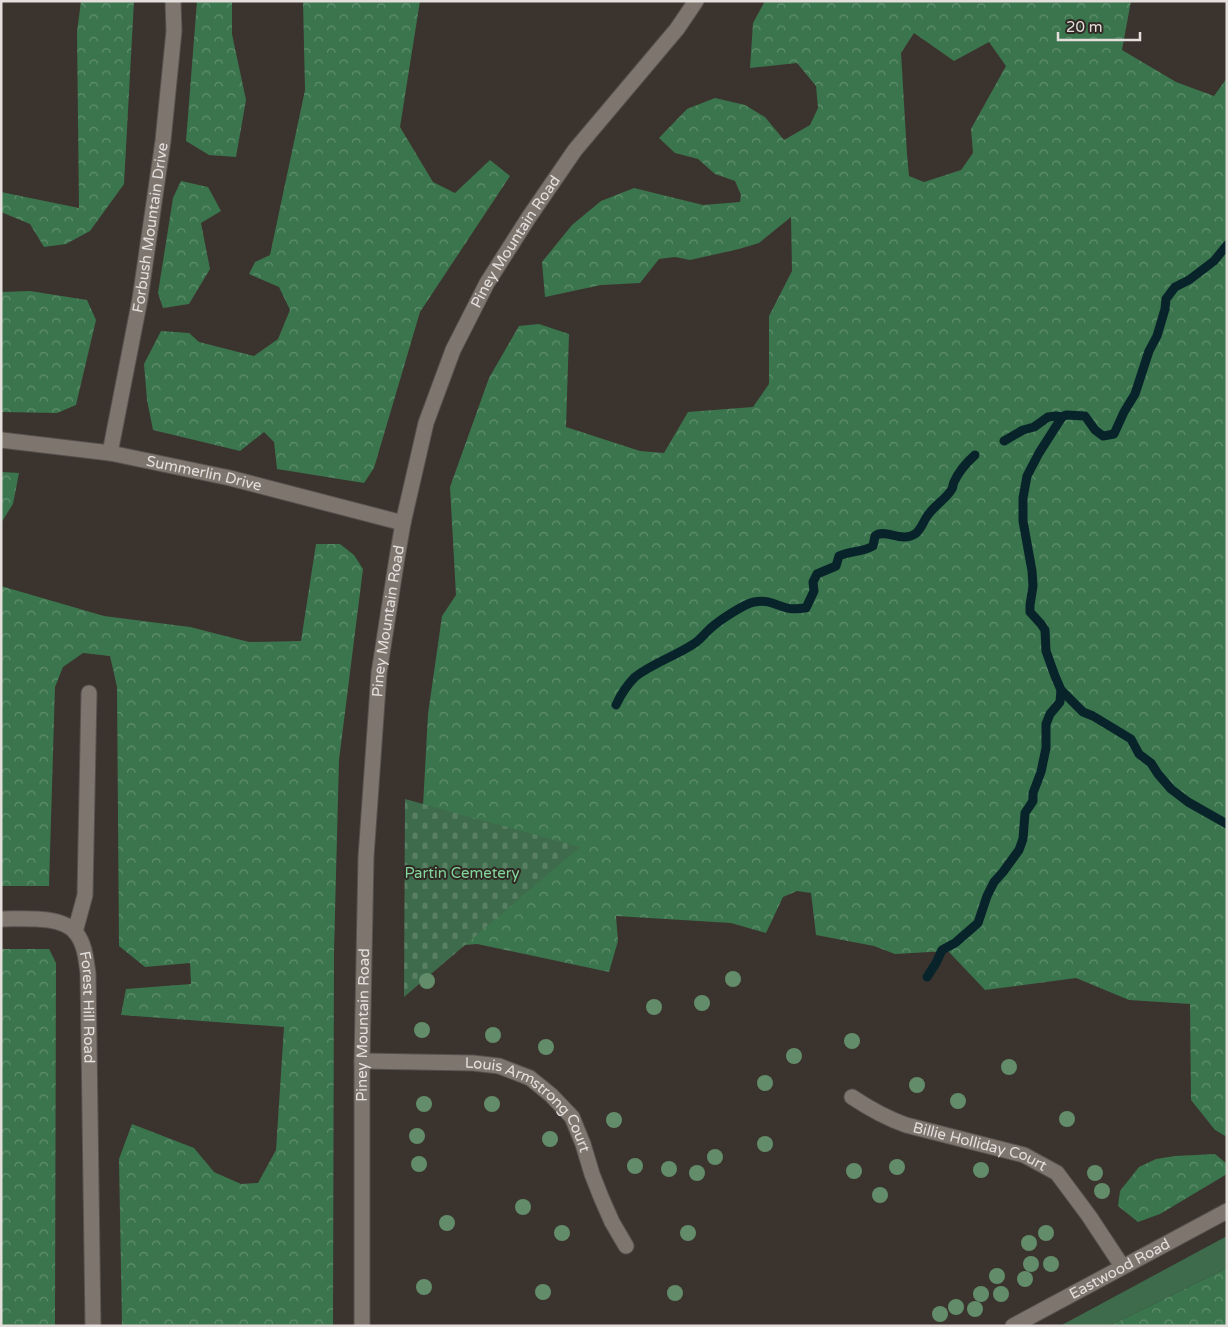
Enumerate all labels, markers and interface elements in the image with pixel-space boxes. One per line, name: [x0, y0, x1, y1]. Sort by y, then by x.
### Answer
scale bar: [1058, 10, 1140, 42]
text: 20 m: [1066, 18, 1103, 36]
street label: Forbush Mountain Drive: [129, 141, 172, 314]
street label: Piney Mountain Road: [467, 172, 564, 311]
street label: Summerlin Drive: [145, 452, 264, 495]
street label: Piney Mountain Road: [368, 544, 408, 698]
park label: Partin Cemetery: [404, 864, 520, 882]
street label: Piney Mountain Road: [353, 948, 373, 1102]
street label: Forest Hill Road: [76, 950, 98, 1064]
street label: Louis Armstrong Court: [465, 1054, 594, 1155]
street label: Billie Holliday Court: [911, 1118, 1050, 1175]
street label: Eastwood Road: [1066, 1234, 1173, 1303]

